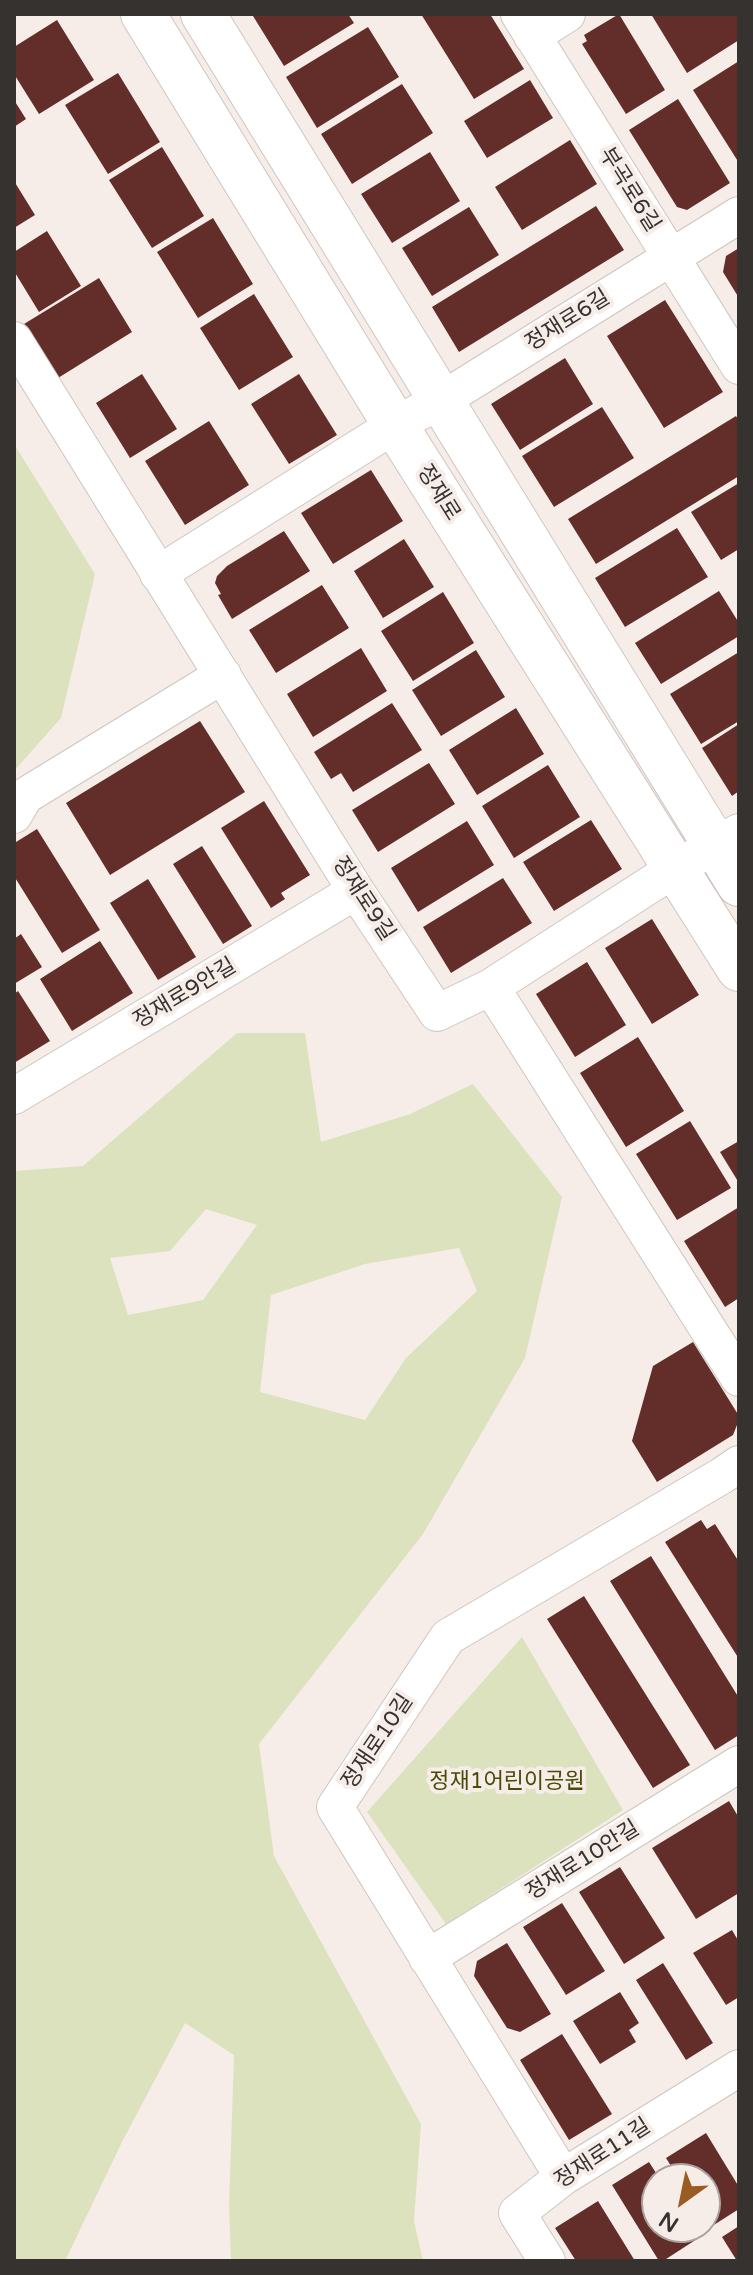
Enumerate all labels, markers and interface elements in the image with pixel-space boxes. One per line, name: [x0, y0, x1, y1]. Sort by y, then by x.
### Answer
street label: 부곡로6길: [593, 143, 665, 237]
street label: 정재로6길: [521, 285, 615, 357]
street label: 정재로: [411, 460, 465, 526]
street label: 정재로9길: [326, 852, 400, 946]
street label: 정재로9안길: [129, 953, 241, 1035]
street label: 정재로10길: [337, 1690, 419, 1794]
park label: 정재1어린이공원: [429, 1769, 585, 1795]
street label: 정재로10안길: [521, 1816, 645, 1906]
street label: 정재로11길: [550, 2113, 656, 2195]
north arrow: [641, 2163, 721, 2243]
text: N: [655, 2206, 684, 2237]

